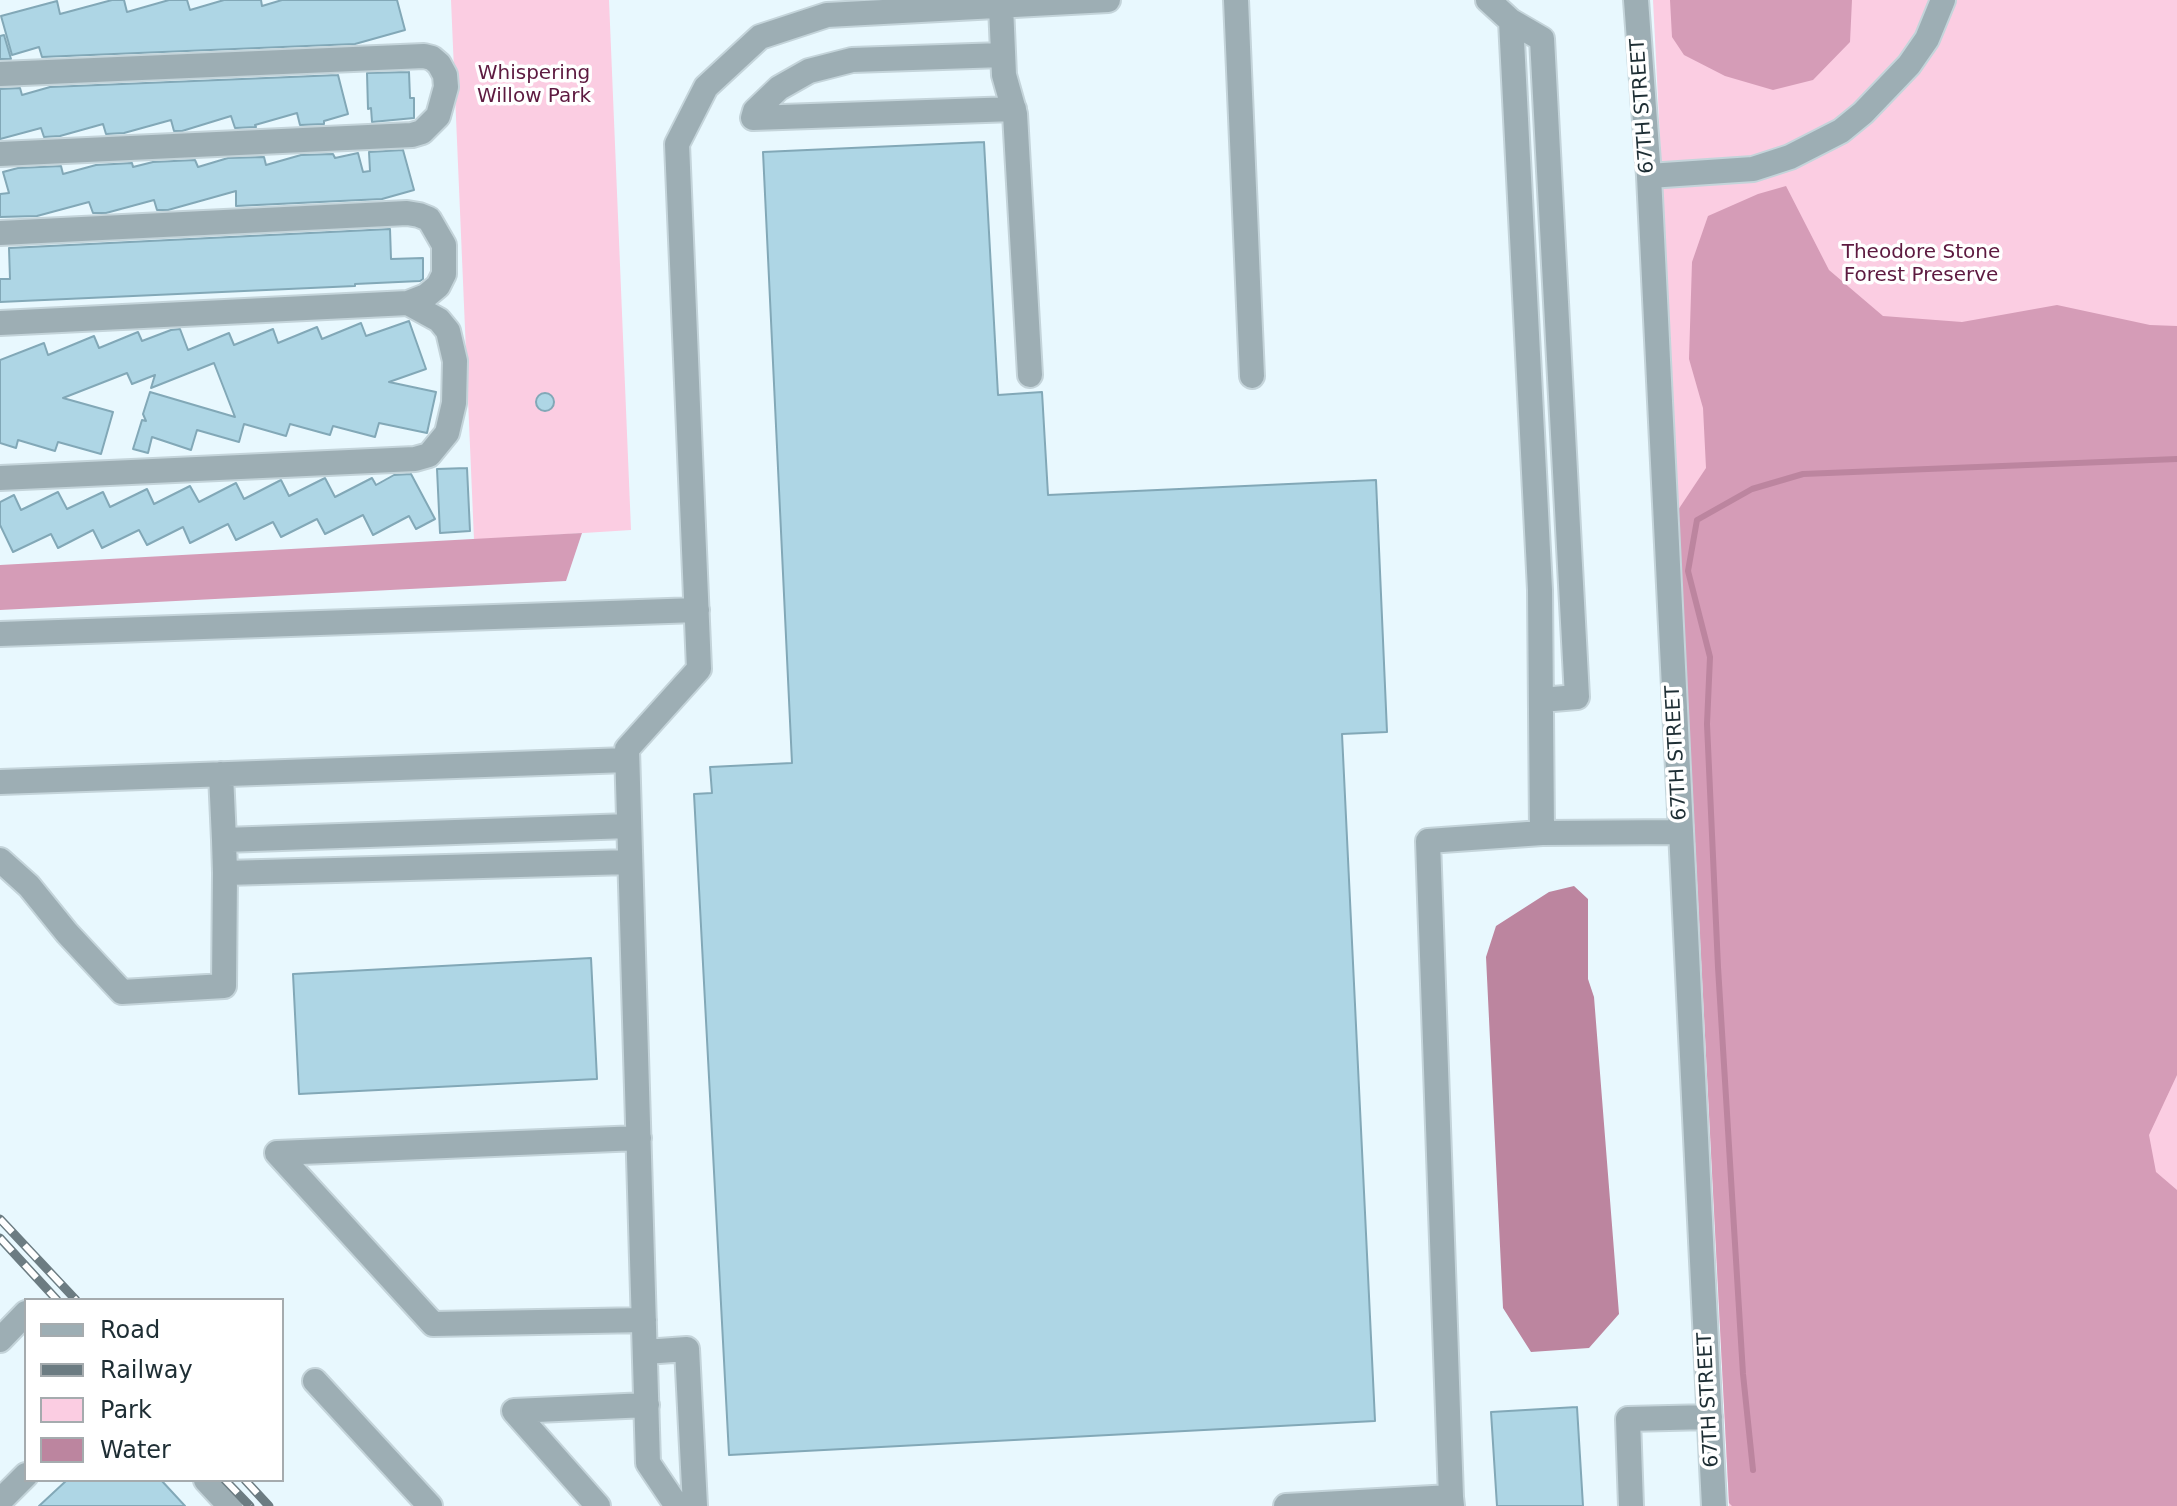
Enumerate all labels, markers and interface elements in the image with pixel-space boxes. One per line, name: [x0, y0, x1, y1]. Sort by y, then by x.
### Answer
street label: 67TH STREET: [1626, 38, 1660, 174]
park label: Whispering Willow Park: [477, 62, 591, 109]
park label: Theodore Stone Forest Preserve: [1842, 241, 2000, 288]
street label: 67TH STREET: [1661, 685, 1693, 821]
legend: [24, 1298, 284, 1482]
text: Road: [100, 1316, 160, 1344]
street label: 67TH STREET: [1693, 1332, 1725, 1468]
text: Railway: [100, 1356, 193, 1384]
text: Park: [100, 1396, 152, 1424]
text: Water: [100, 1436, 171, 1464]

